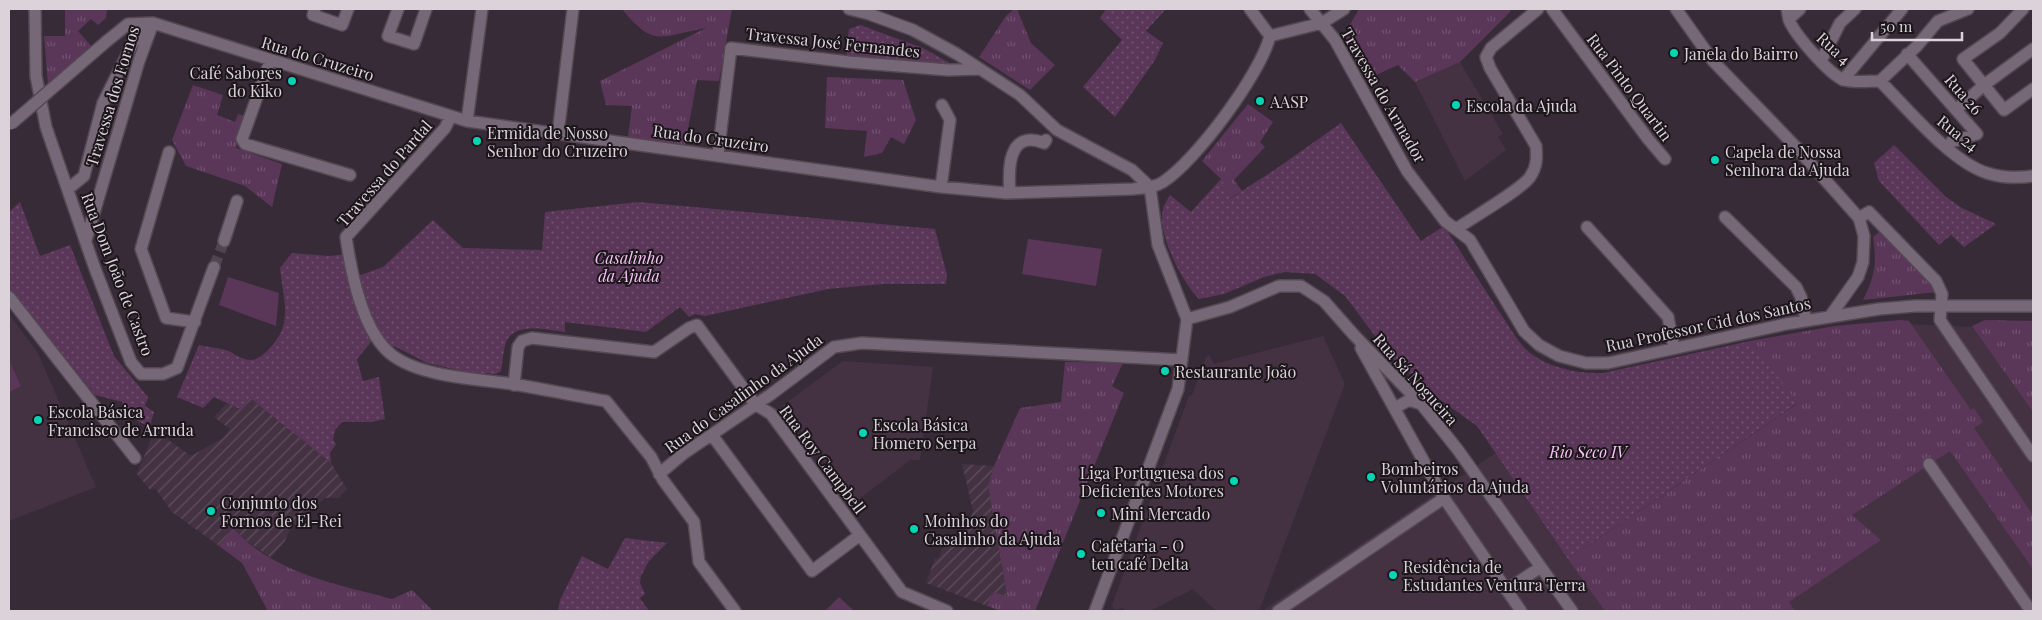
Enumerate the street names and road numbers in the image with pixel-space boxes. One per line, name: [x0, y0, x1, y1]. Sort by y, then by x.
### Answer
street label: Travessa José Fernandes: [745, 22, 921, 62]
street label: Travessa dos Fornos: [81, 23, 143, 169]
street label: Travessa do Armador: [1337, 24, 1431, 166]
street label: Rua 4: [1813, 27, 1855, 69]
street label: Rua Pinto Quartin: [1583, 29, 1678, 145]
street label: Rua do Cruzeiro: [259, 31, 377, 85]
street label: Rua 26: [1941, 69, 1987, 119]
street label: Rua 24: [1933, 110, 1983, 156]
street label: Travessa do Pardal: [332, 115, 436, 231]
street label: Rua do Cruzeiro: [652, 119, 771, 157]
street label: Rua Dom João de Castro: [77, 189, 159, 359]
street label: Rua Professor Cid dos Santos: [1603, 292, 1813, 356]
street label: Rua Sá Nogueira: [1369, 328, 1463, 430]
street label: Rua do Casalinho da Ajuda: [660, 329, 826, 457]
street label: Rua Roy Campbell: [775, 400, 871, 518]

